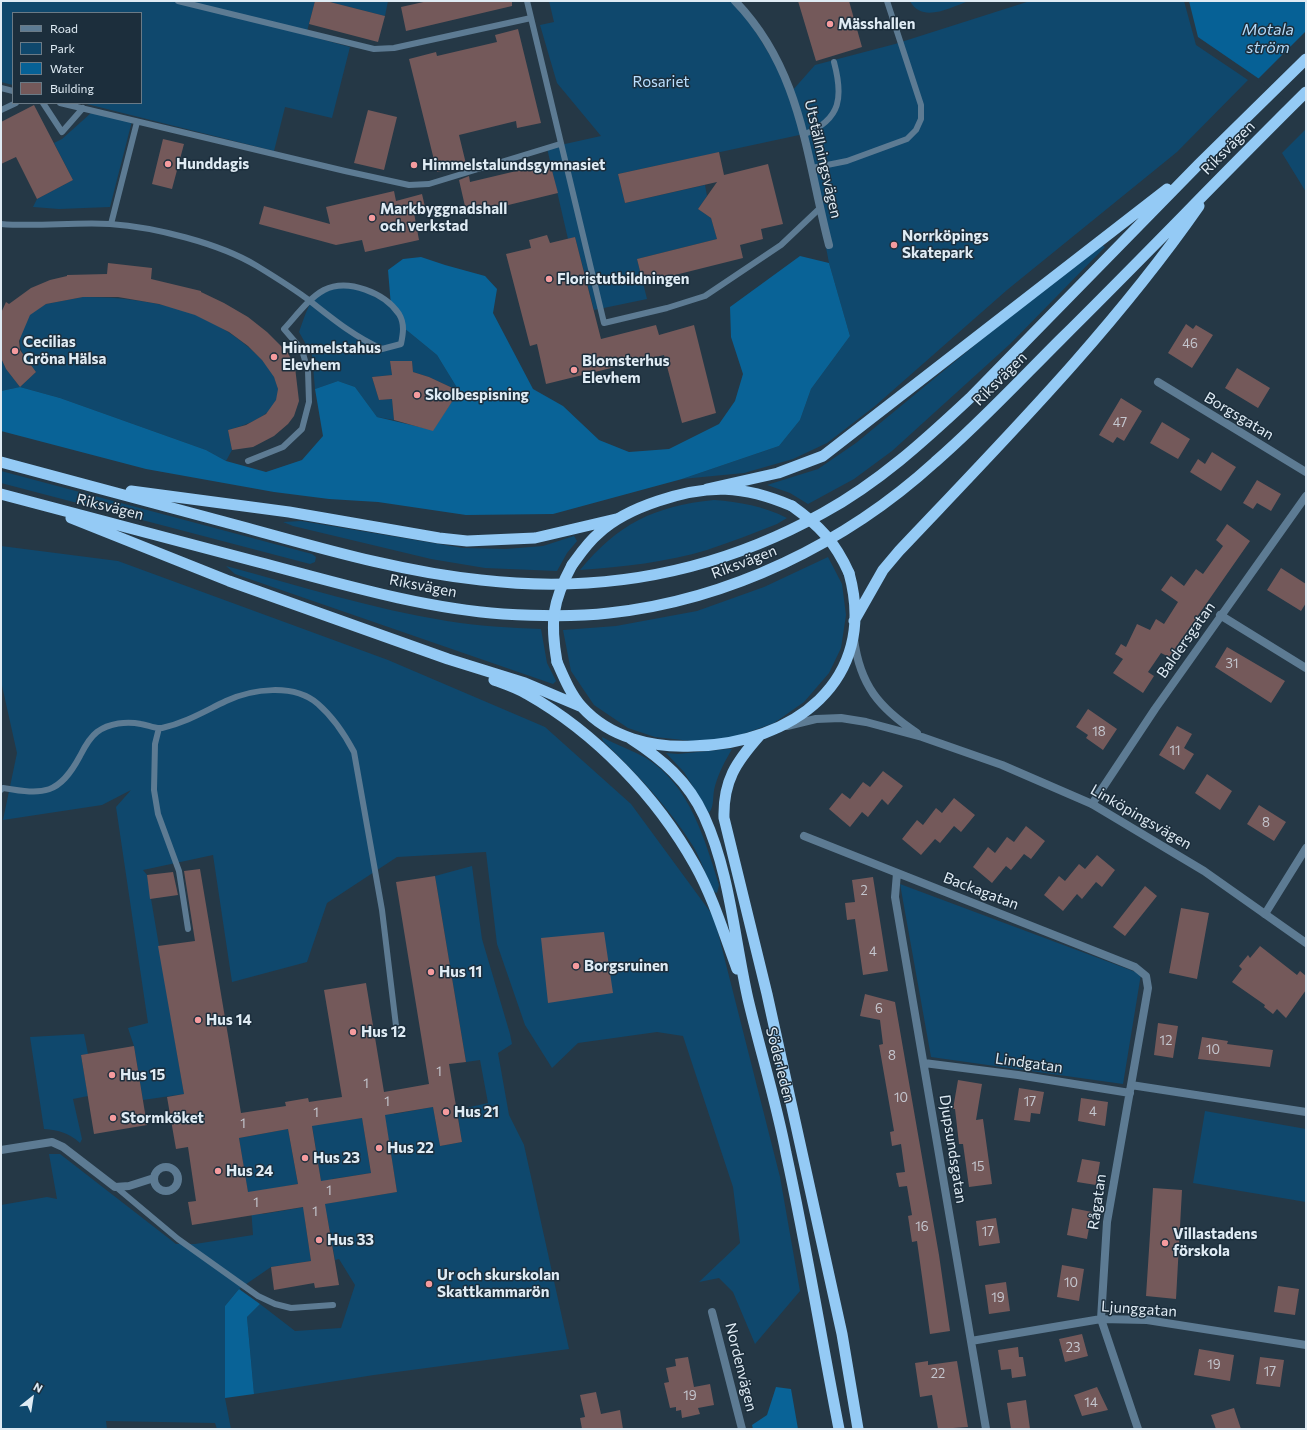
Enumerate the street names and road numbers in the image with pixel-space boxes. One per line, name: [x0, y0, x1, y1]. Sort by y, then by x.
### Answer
street label: Utställningsvägen: [801, 98, 845, 220]
street label: Riksvägen: [1197, 117, 1259, 179]
street label: Riksvägen: [969, 348, 1031, 410]
street label: Borgsgatan: [1201, 388, 1277, 444]
street label: Riksvägen: [75, 490, 145, 524]
street label: Riksvägen: [709, 541, 779, 583]
street label: Riksvägen: [388, 571, 458, 601]
street label: Baldersgatan: [1153, 598, 1219, 682]
street label: Linköpingsvägen: [1087, 781, 1195, 853]
street label: Backagatan: [941, 868, 1021, 914]
street label: Söderleden: [762, 1025, 798, 1105]
street label: Lindgatan: [994, 1049, 1064, 1077]
street label: Djupsundsgatan: [936, 1093, 970, 1205]
street label: Rågatan: [1084, 1173, 1110, 1231]
street label: Ljunggatan: [1100, 1297, 1178, 1321]
street label: Nordenvägen: [721, 1321, 761, 1413]

